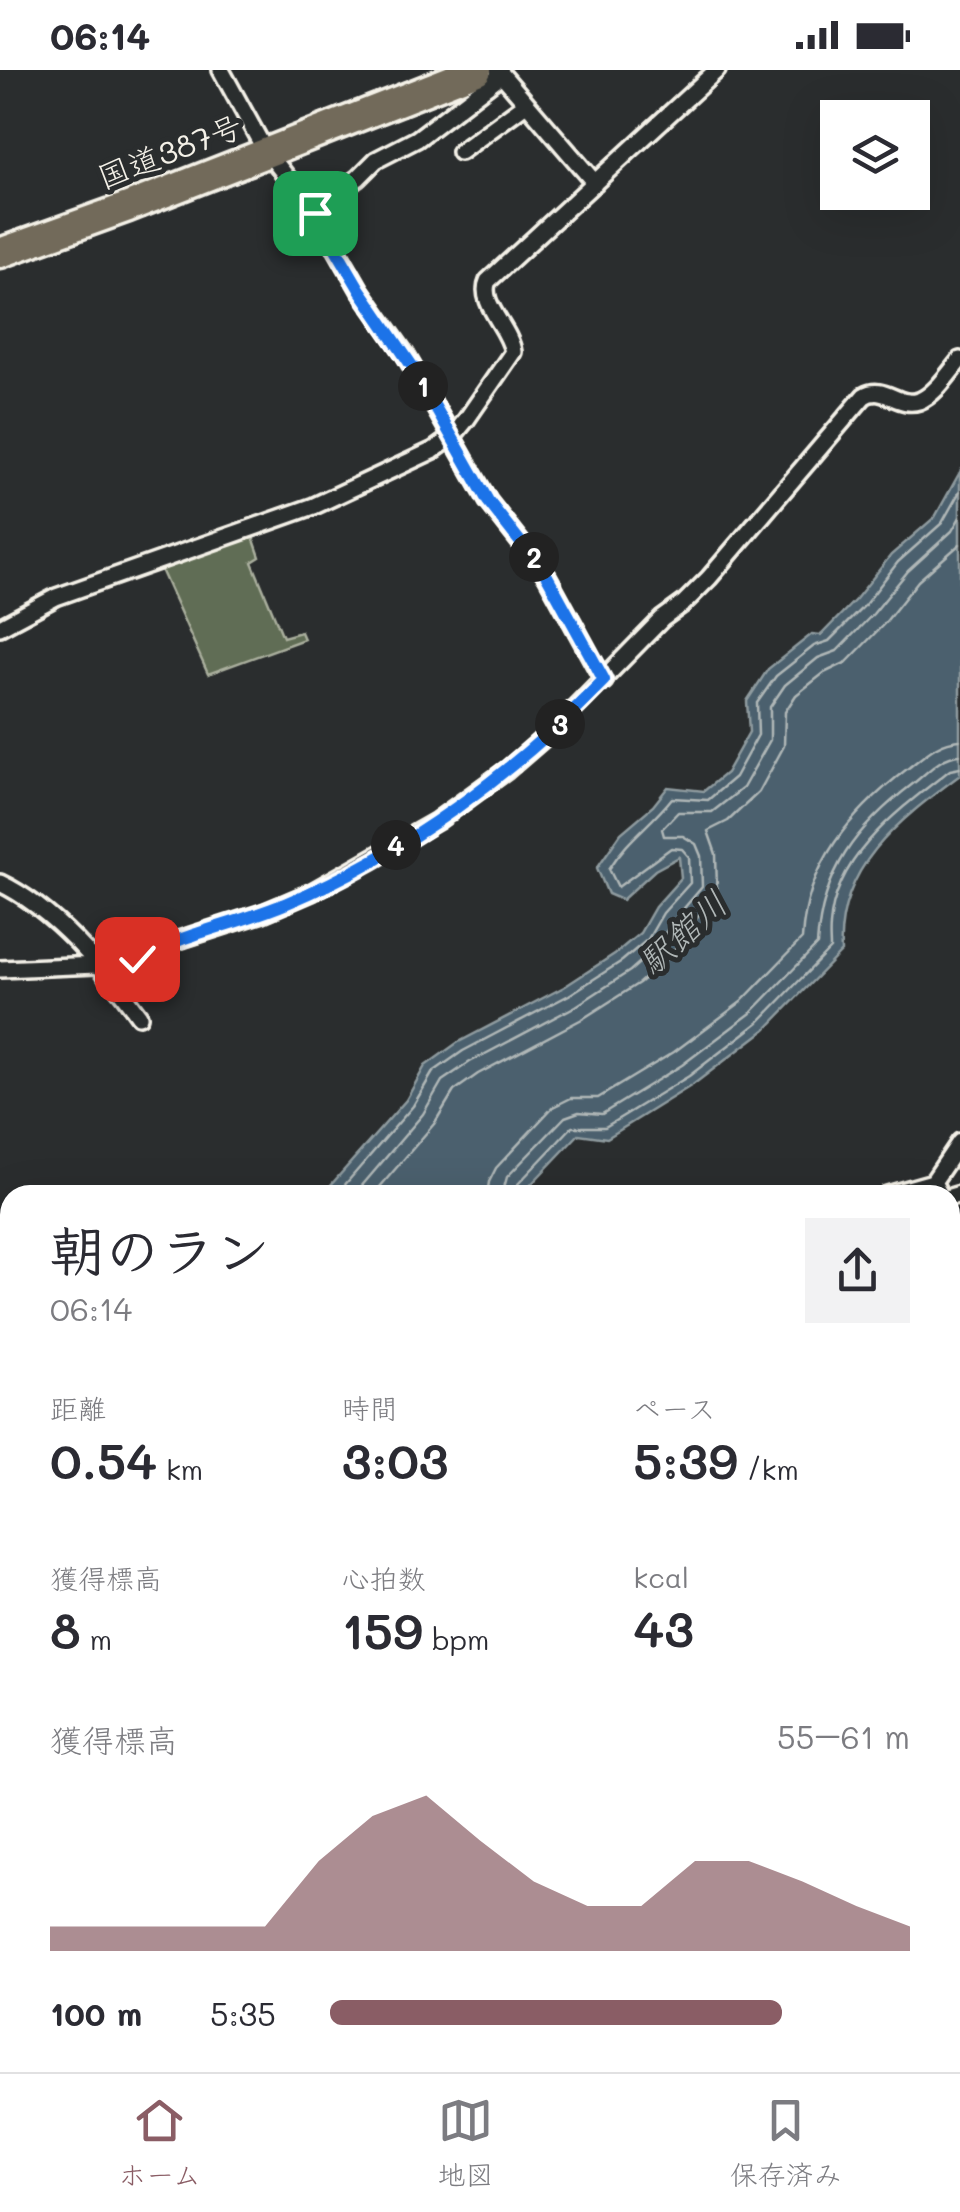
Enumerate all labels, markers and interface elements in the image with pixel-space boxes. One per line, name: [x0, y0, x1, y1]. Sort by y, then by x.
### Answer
text: 06:14: [50, 10, 150, 60]
map controls: [820, 100, 930, 210]
button: layers: [820, 100, 930, 210]
street label: 国道387号: [91, 103, 248, 197]
pin: [273, 171, 358, 256]
icon: arrive: [288, 186, 343, 241]
pin: 1: [398, 361, 448, 411]
text: 1: [417, 368, 429, 404]
pin: 2: [509, 532, 559, 582]
text: 2: [526, 539, 542, 575]
pin: 3: [535, 699, 585, 749]
text: 3: [552, 706, 568, 742]
pin: 4: [371, 820, 421, 870]
text: 4: [387, 827, 405, 863]
water label: 駅館川: [627, 879, 736, 984]
pin: [95, 917, 180, 1002]
icon: check: [110, 932, 165, 987]
text: 朝のラン: [50, 1213, 270, 1285]
button: share: [805, 1218, 910, 1323]
text: 06:14: [50, 1287, 132, 1329]
text: 距離: [50, 1390, 106, 1426]
text: 時間: [342, 1390, 398, 1426]
text: ペース: [633, 1390, 716, 1426]
text: 0.54: [50, 1427, 157, 1493]
text: 3:03: [342, 1427, 449, 1493]
text: 5:39: [633, 1427, 738, 1493]
text: km: [157, 1451, 203, 1487]
text: /km: [738, 1451, 799, 1487]
text: kcal: [633, 1559, 689, 1595]
text: 獲得標高: [50, 1560, 162, 1596]
text: 心拍数: [342, 1560, 426, 1596]
text: 43: [633, 1595, 694, 1661]
text: 8: [50, 1597, 81, 1663]
text: 159: [342, 1597, 423, 1663]
text: m: [81, 1621, 112, 1657]
text: bpm: [423, 1621, 489, 1657]
text: 55–61 m: [777, 1715, 910, 1757]
text: 獲得標高: [50, 1718, 178, 1760]
text: 100 m: [50, 1992, 142, 2034]
text: 5:35: [210, 1992, 276, 2034]
tab: ホーム: [118, 2093, 201, 2193]
tab: 地図: [437, 2093, 493, 2193]
tab: 保存済み: [730, 2093, 842, 2193]

